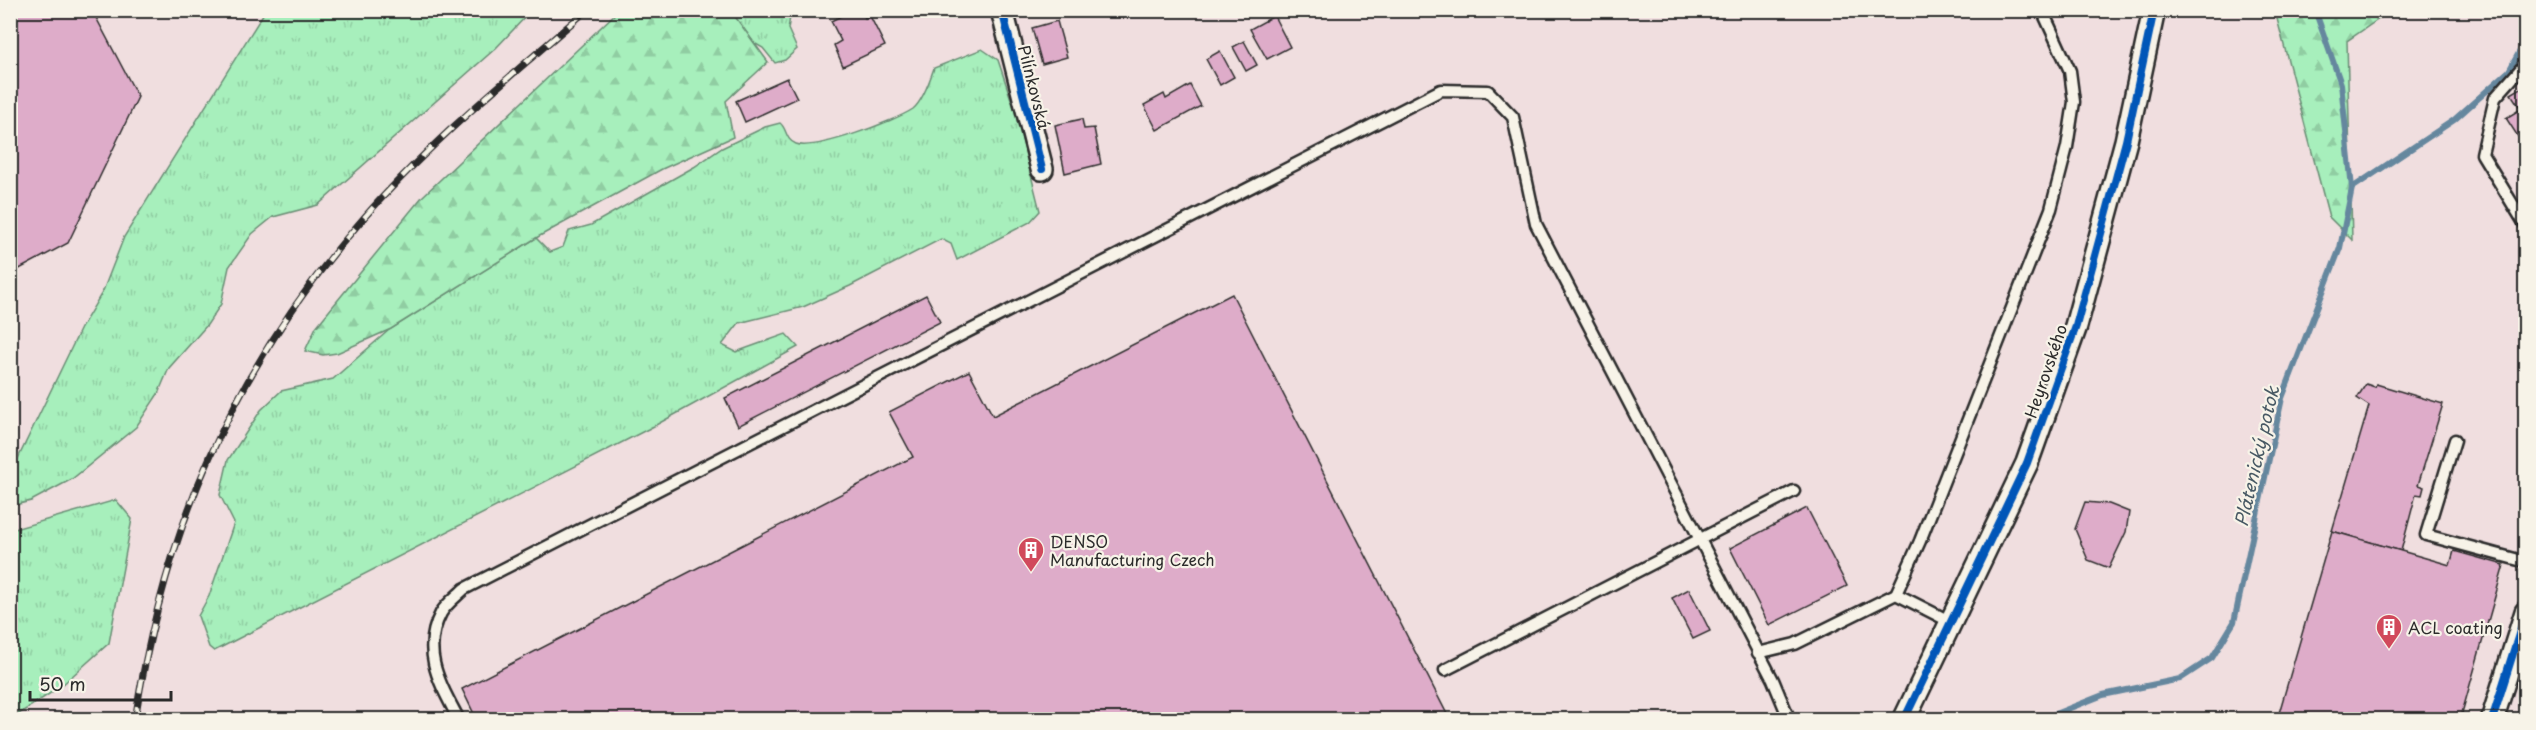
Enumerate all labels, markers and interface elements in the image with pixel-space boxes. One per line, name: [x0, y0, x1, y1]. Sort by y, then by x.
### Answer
street label: Pilínkovská: [1013, 42, 1057, 132]
street label: Heyrovského: [2018, 321, 2072, 421]
water label: Plátenický potok: [2227, 382, 2285, 529]
place label: DENSO Manufacturing Czech: [1050, 529, 1214, 571]
building icon: DENSO Manufacturing Czech: [1016, 535, 1046, 573]
building icon: ACL coating: [2374, 612, 2404, 650]
place label: ACL coating: [2408, 615, 2503, 639]
scale bar: [30, 664, 171, 702]
text: 50 m: [39, 670, 86, 697]

